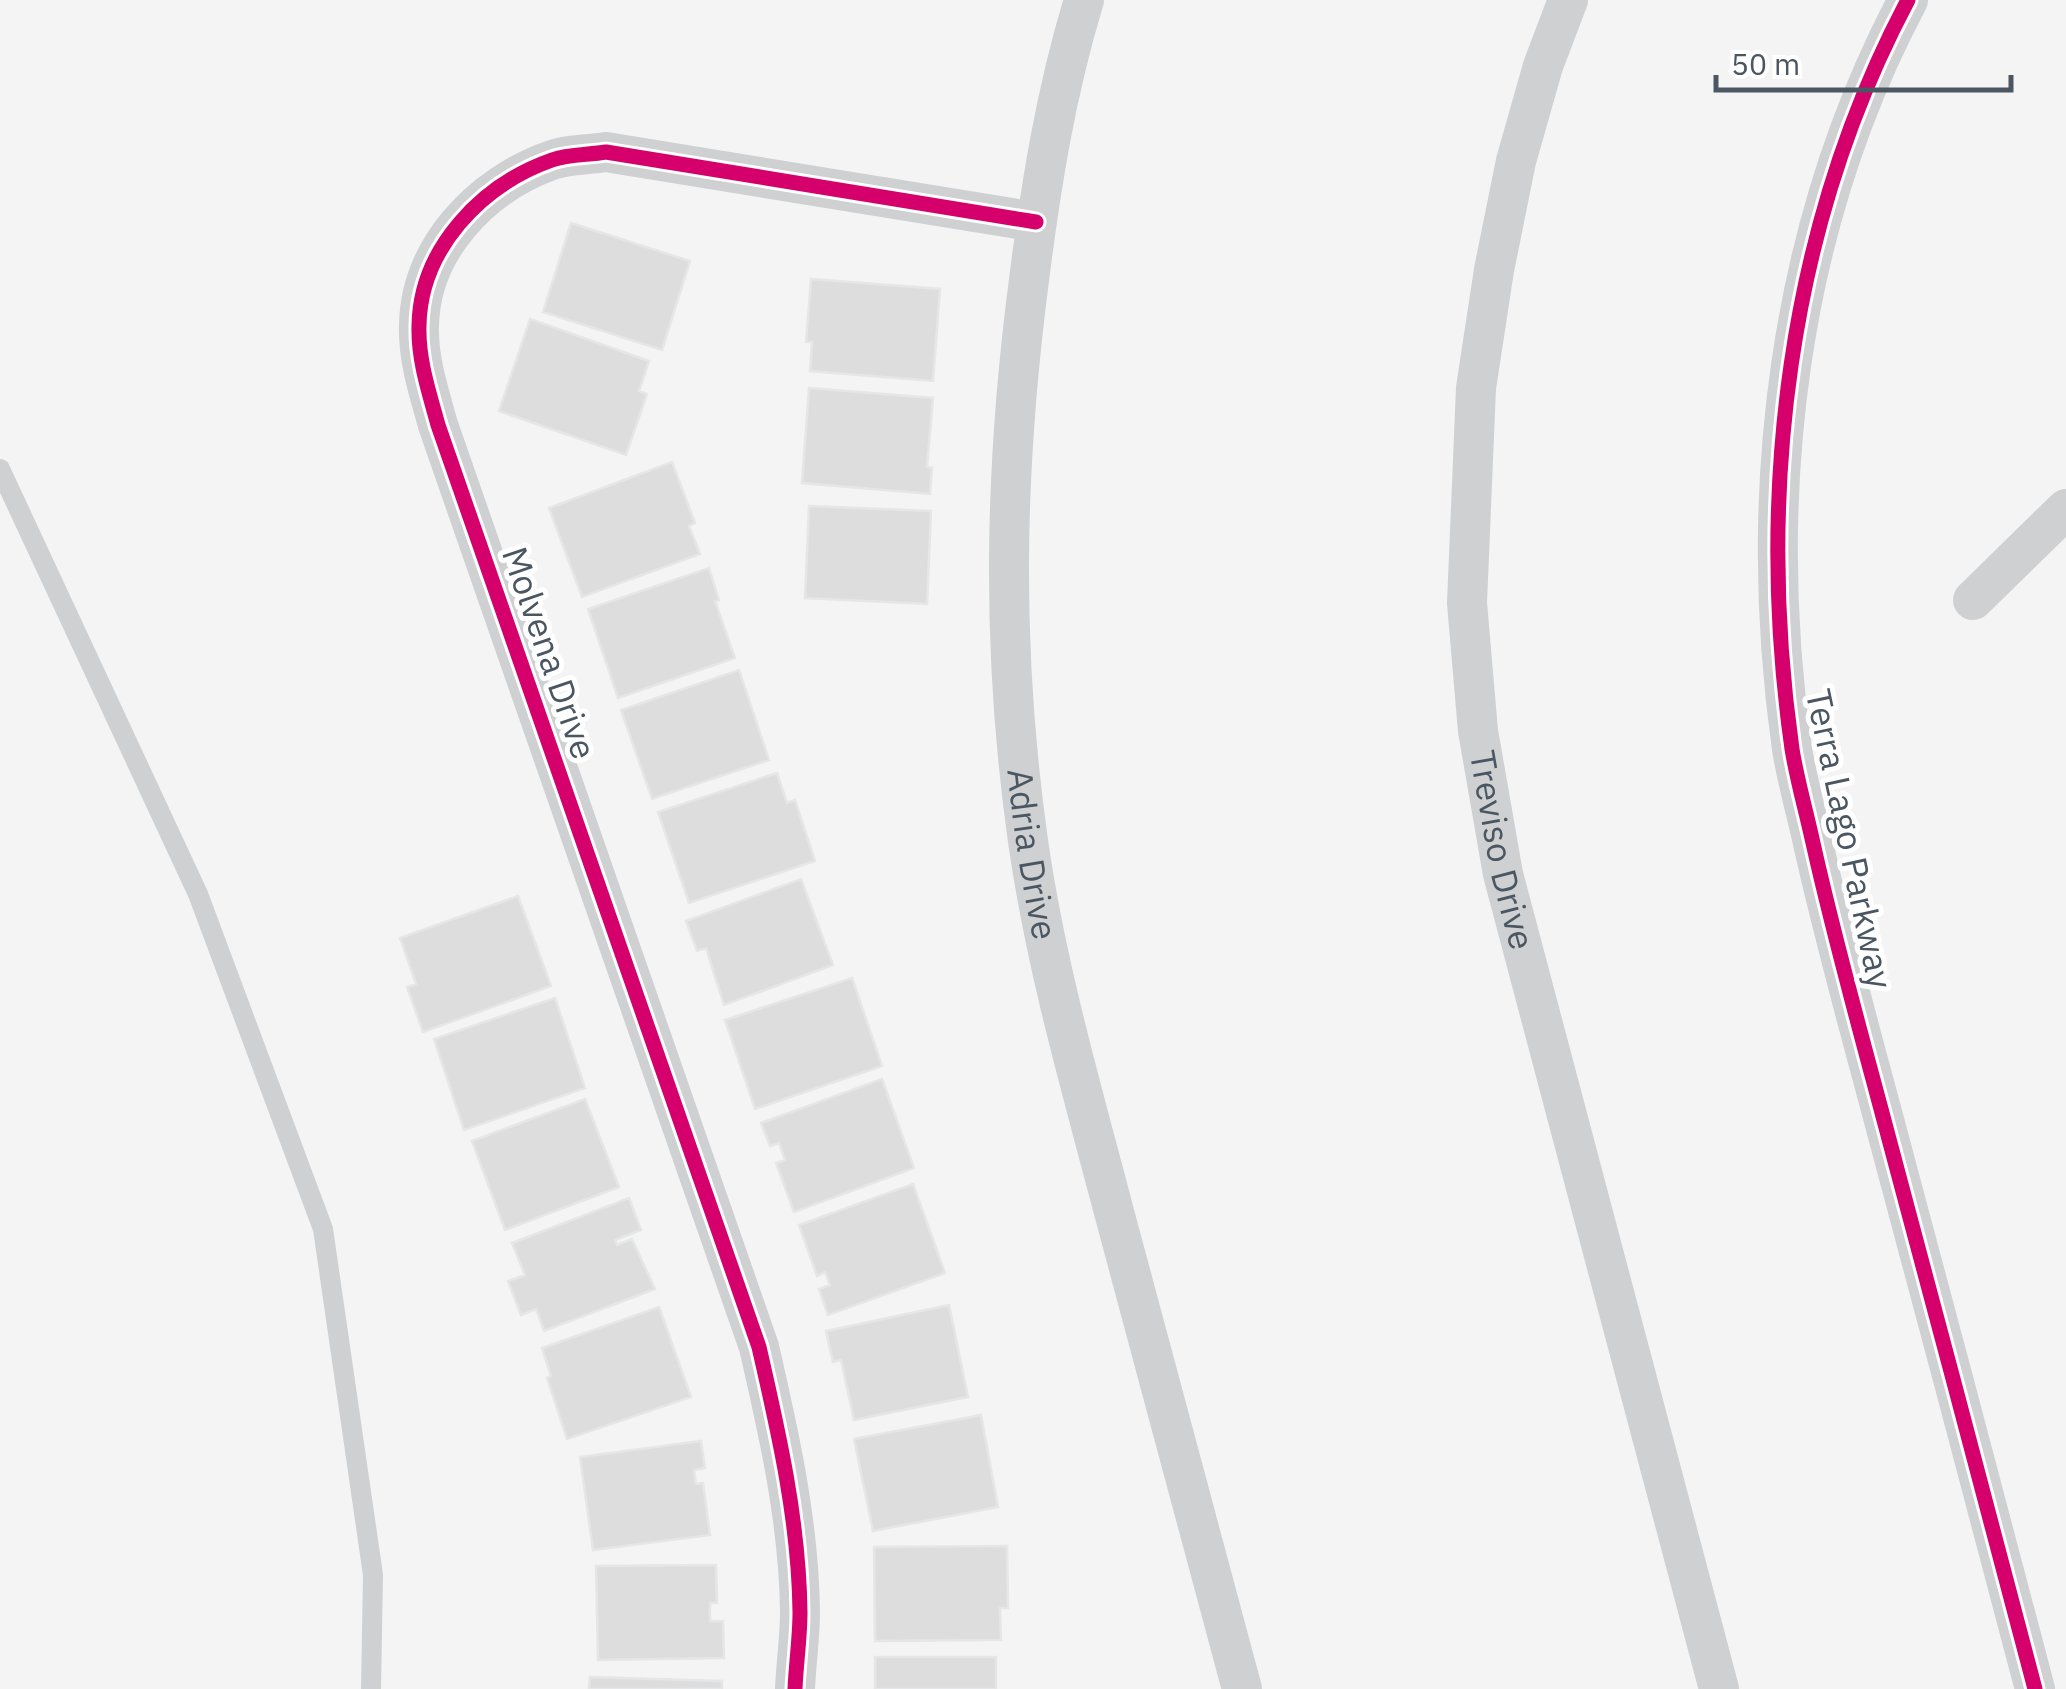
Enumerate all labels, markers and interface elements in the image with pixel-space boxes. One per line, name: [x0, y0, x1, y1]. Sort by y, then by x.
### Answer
scale bar: [1716, 30, 2011, 92]
text: 50 m: [1731, 44, 1800, 83]
street label: Molvena Drive: [492, 541, 608, 765]
street label: Terra Lago Parkway: [1796, 685, 1904, 993]
street label: Treviso Drive: [1460, 747, 1546, 954]
street label: Adria Drive: [997, 766, 1069, 944]

